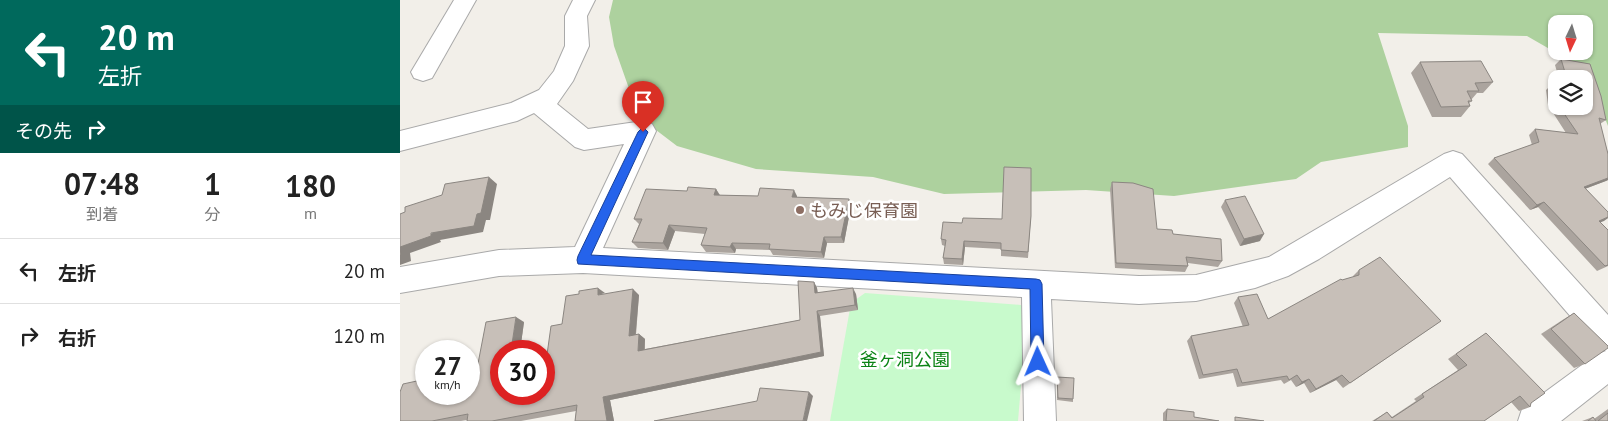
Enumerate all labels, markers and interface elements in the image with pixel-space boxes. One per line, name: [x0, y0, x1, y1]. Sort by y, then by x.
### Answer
text: 20 m: [98, 14, 175, 60]
north arrow: [1548, 15, 1592, 60]
map controls: [1548, 15, 1593, 115]
icon: left: [15, 20, 80, 85]
text: 左折: [98, 62, 142, 90]
button: layers: [1548, 70, 1593, 115]
pin: [622, 81, 664, 132]
icon: arrive: [629, 88, 657, 116]
icon: right: [82, 115, 110, 143]
text: その先: [15, 119, 72, 143]
text: 07:48: [64, 164, 140, 203]
text: 1: [204, 164, 221, 203]
text: 180: [285, 166, 336, 205]
place label: もみじ保育園: [810, 199, 918, 222]
text: m: [304, 203, 317, 223]
text: 到着: [86, 204, 118, 224]
text: 分: [205, 204, 221, 224]
marker: もみじ保育園: [794, 204, 806, 216]
icon: left: [15, 257, 43, 285]
text: 20 m: [344, 259, 385, 283]
text: 左折: [58, 261, 96, 285]
icon: right: [15, 322, 43, 350]
text: 120 m: [333, 324, 385, 348]
text: 右折: [58, 326, 96, 350]
position arrow: [1011, 335, 1063, 387]
speed limit sign: 30: [490, 340, 555, 405]
park label: 釜ヶ洞公園: [860, 348, 950, 371]
text: 27: [433, 350, 462, 382]
text: km/h: [434, 377, 461, 392]

